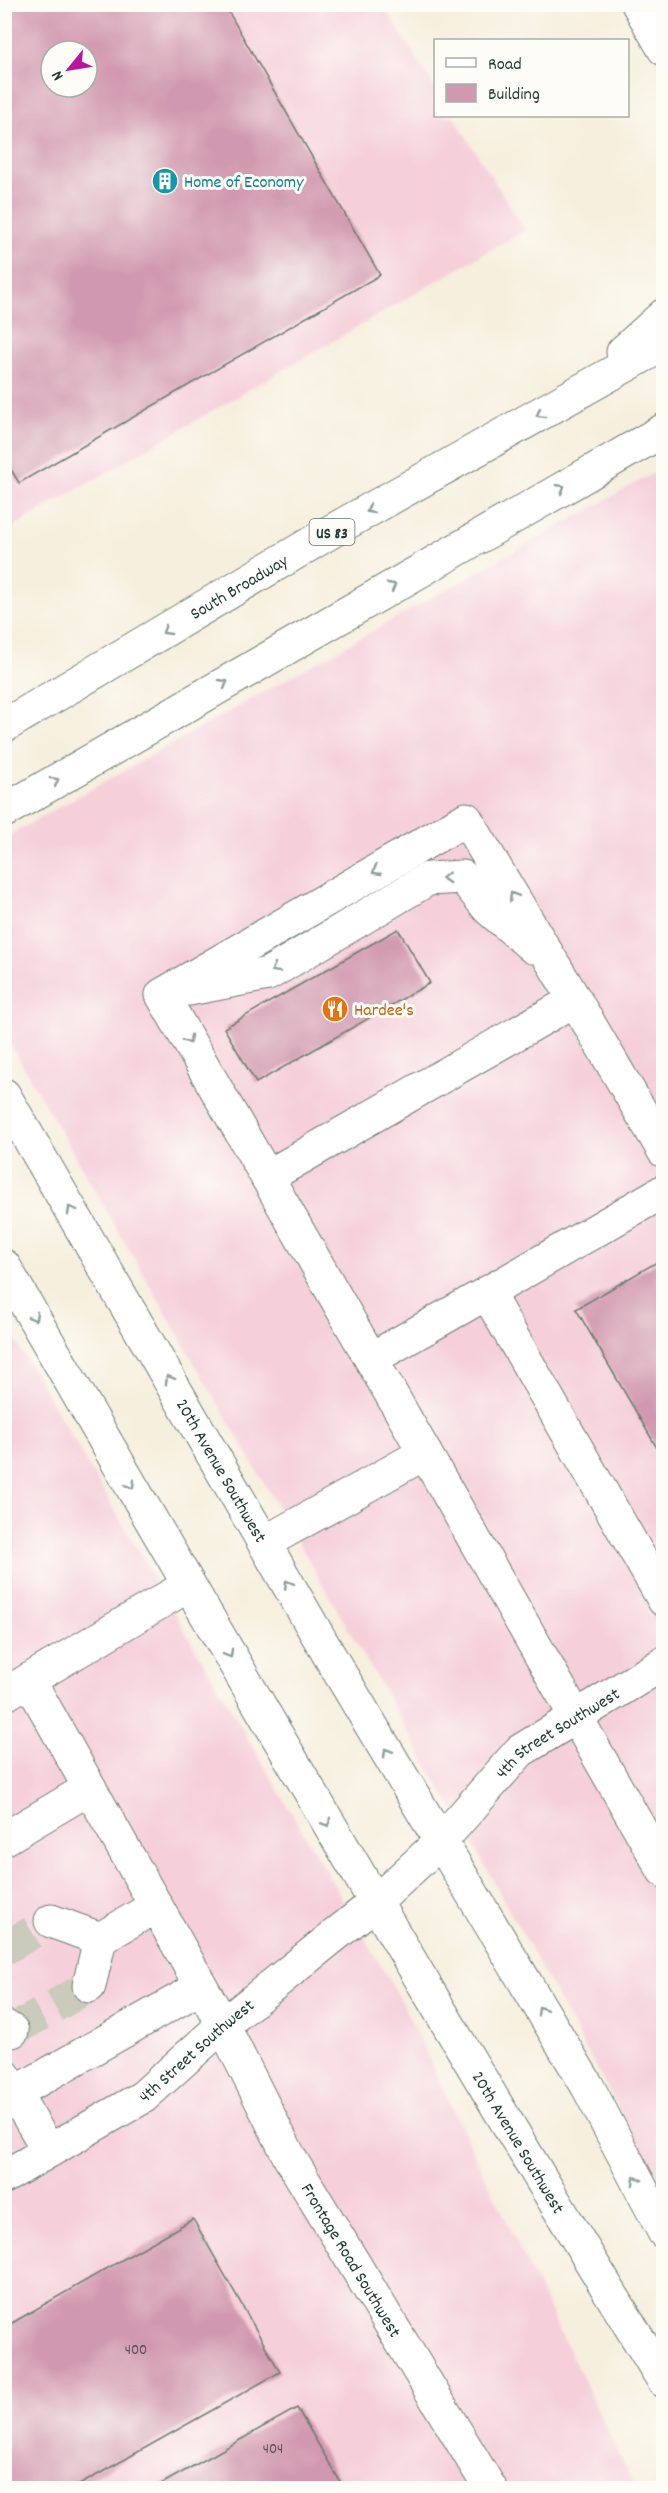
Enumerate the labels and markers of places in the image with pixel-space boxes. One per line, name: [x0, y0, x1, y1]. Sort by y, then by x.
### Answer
building icon: Home of Economy: [150, 166, 180, 196]
place label: Home of Economy: [184, 171, 304, 196]
restaurant icon: Hardee's: [320, 994, 350, 1024]
place label: Hardee's: [354, 999, 414, 1024]

